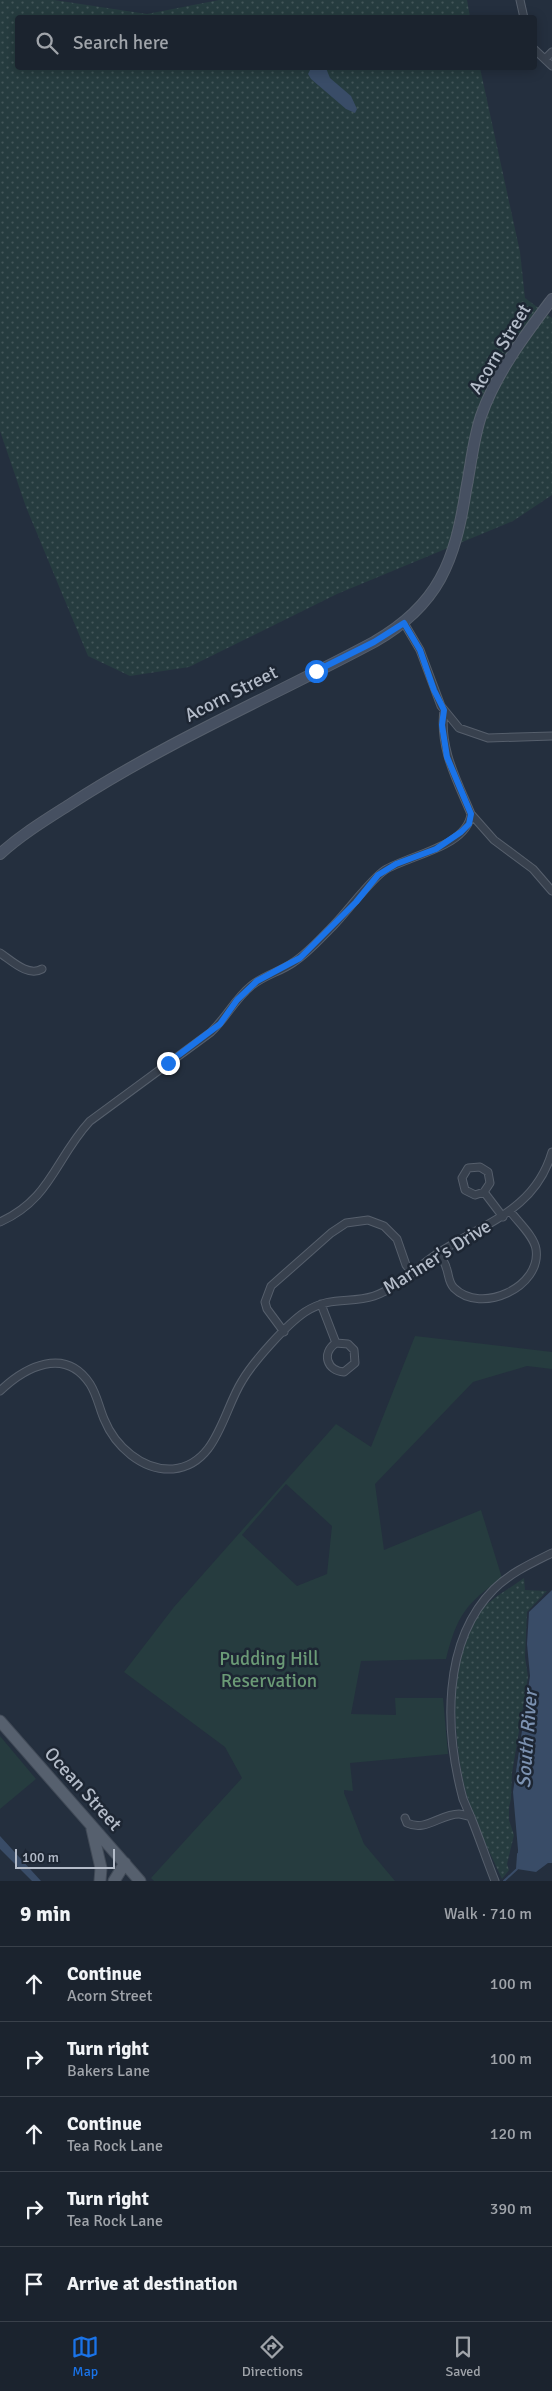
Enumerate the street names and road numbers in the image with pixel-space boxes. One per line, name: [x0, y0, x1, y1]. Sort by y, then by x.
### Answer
street label: Acorn Street: [464, 299, 537, 399]
street label: Acorn Street: [180, 660, 282, 728]
street label: Mariner's Drive: [378, 1214, 496, 1300]
street label: Ocean Street: [39, 1742, 127, 1836]

